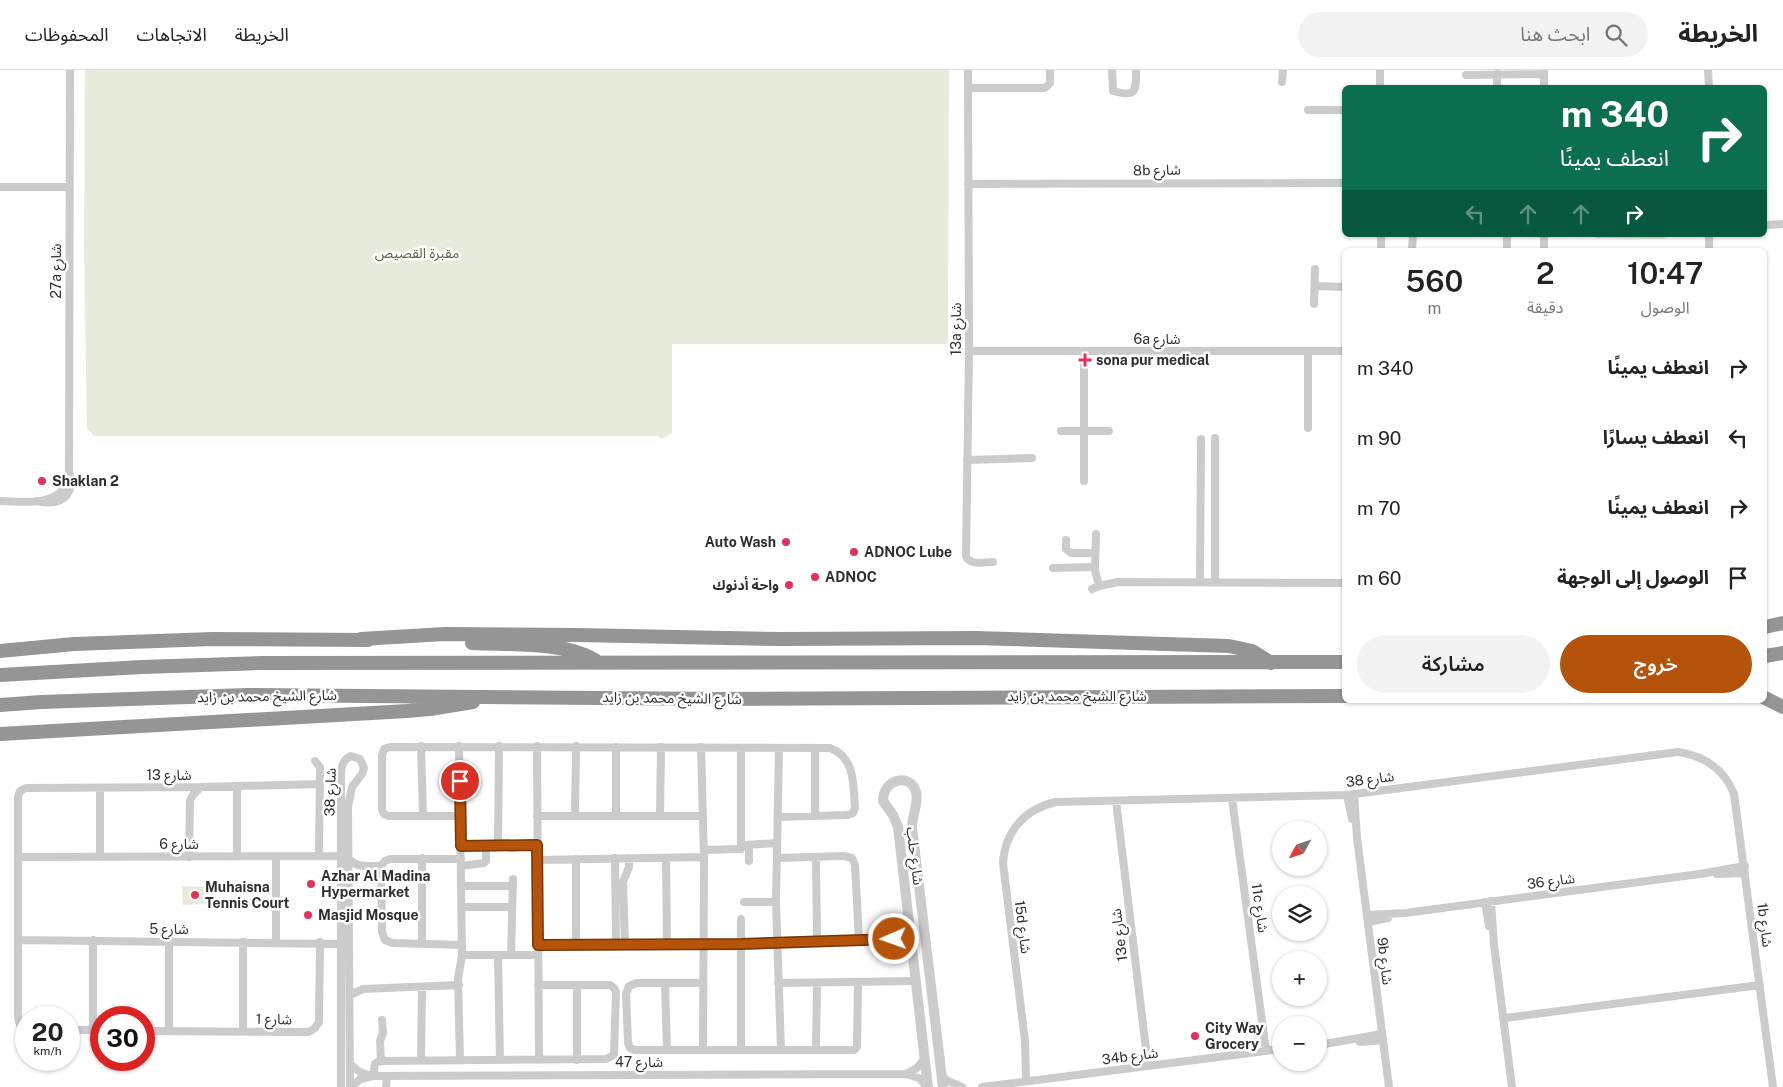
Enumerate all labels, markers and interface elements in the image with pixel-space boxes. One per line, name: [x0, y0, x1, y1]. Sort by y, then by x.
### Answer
search box: [1298, 12, 1648, 57]
text: الخريطة: [1678, 19, 1758, 47]
icon: search: [1602, 21, 1630, 49]
text: ابحث هنا: [1520, 23, 1590, 45]
text: المحفوظات: [25, 24, 109, 45]
text: الاتجاهات: [137, 24, 207, 45]
text: الخريطة: [235, 24, 289, 45]
text: 340 m: [1561, 94, 1669, 135]
icon: right: [1687, 105, 1752, 170]
text: انعطف يمينًا: [1560, 145, 1669, 171]
street label: 8b شارع: [1133, 162, 1181, 181]
icon: left: [1461, 200, 1489, 228]
icon: ahead: [1514, 200, 1542, 228]
icon: ahead: [1567, 200, 1595, 228]
icon: right: [1620, 200, 1648, 228]
street label: 27a شارع: [48, 243, 67, 299]
park label: مقبرة القصيص: [375, 245, 459, 262]
text: 2: [1536, 255, 1554, 291]
text: 10:47: [1627, 255, 1703, 291]
text: 560: [1406, 263, 1463, 299]
text: دقيقة: [1527, 298, 1563, 317]
text: الوصول: [1641, 298, 1690, 317]
text: m: [1428, 299, 1441, 318]
street label: 13a شارع: [948, 303, 967, 355]
street label: 6a شارع: [1133, 331, 1181, 350]
place label: sona pur medical: [1096, 352, 1210, 368]
marker: sona pur medical: [1078, 353, 1092, 367]
icon: right: [1724, 354, 1752, 382]
text: انعطف يمينًا: [1608, 356, 1709, 378]
text: 340 m: [1357, 357, 1414, 379]
icon: left: [1724, 424, 1752, 452]
text: انعطف يسارًا: [1603, 426, 1709, 448]
text: 90 m: [1357, 427, 1401, 449]
place label: Shaklan 2: [52, 473, 119, 489]
marker: Shaklan 2: [36, 475, 48, 487]
icon: right: [1724, 494, 1752, 522]
text: انعطف يمينًا: [1608, 496, 1709, 518]
text: 70 m: [1357, 497, 1401, 519]
place label: Auto Wash: [705, 534, 776, 550]
marker: Auto Wash: [780, 536, 792, 548]
place label: ADNOC Lube: [864, 544, 952, 560]
marker: ADNOC Lube: [848, 546, 860, 558]
icon: arrive: [1724, 564, 1752, 592]
text: الوصول إلى الوجهة: [1557, 566, 1709, 588]
text: 60 m: [1357, 567, 1401, 589]
place label: ADNOC: [825, 569, 877, 585]
marker: ADNOC: [809, 571, 821, 583]
place label: واحة أدنوك: [713, 576, 779, 593]
marker: واحة أدنوك: [783, 579, 795, 591]
button: مشاركة: [1357, 635, 1550, 693]
button: خروج: [1560, 635, 1752, 693]
street label: شارع الشيخ محمد بن زايد: [197, 687, 337, 708]
street label: شارع الشيخ محمد بن زايد: [1007, 688, 1147, 707]
street label: شارع الشيخ محمد بن زايد: [602, 689, 742, 710]
pin: [439, 760, 481, 802]
street label: شارع 13: [146, 767, 192, 786]
street label: شارع 38: [321, 767, 342, 817]
icon: arrive: [446, 767, 474, 795]
street label: شارع 38: [1345, 768, 1395, 793]
north arrow: [1272, 821, 1328, 876]
map controls: [1272, 821, 1327, 1071]
street label: شارع حلب: [901, 826, 927, 886]
street label: شارع 6: [159, 836, 199, 855]
place label: Azhar Al Madina Hypermarket: [321, 868, 431, 900]
street label: شارع 36: [1526, 870, 1576, 895]
marker: Azhar Al Madina Hypermarket: [305, 878, 317, 890]
place label: Muhaisna Tennis Court: [205, 879, 290, 911]
street label: 11c شارع: [1246, 882, 1271, 934]
button: layers: [1272, 886, 1327, 941]
marker: Muhaisna Tennis Court: [189, 889, 201, 901]
street label: 15d شارع: [1009, 899, 1034, 955]
street label: 1b شارع: [1751, 902, 1776, 949]
place label: Masjid Mosque: [318, 907, 419, 923]
street label: 13e شارع: [1108, 907, 1133, 962]
marker: Masjid Mosque: [302, 909, 314, 921]
position arrow: [867, 912, 919, 964]
street label: شارع 5: [149, 921, 189, 940]
street label: 9b شارع: [1371, 936, 1396, 986]
button: +: [1272, 951, 1327, 1006]
speed limit sign: 30: [90, 1006, 155, 1071]
street label: شارع 1: [256, 1011, 292, 1030]
button: −: [1272, 1016, 1327, 1071]
text: 20: [32, 1017, 64, 1047]
place label: City Way Grocery: [1205, 1020, 1264, 1052]
marker: City Way Grocery: [1189, 1030, 1201, 1042]
text: km/h: [33, 1044, 62, 1058]
street label: 34b شارع: [1101, 1045, 1159, 1070]
street label: شارع 47: [615, 1054, 663, 1073]

